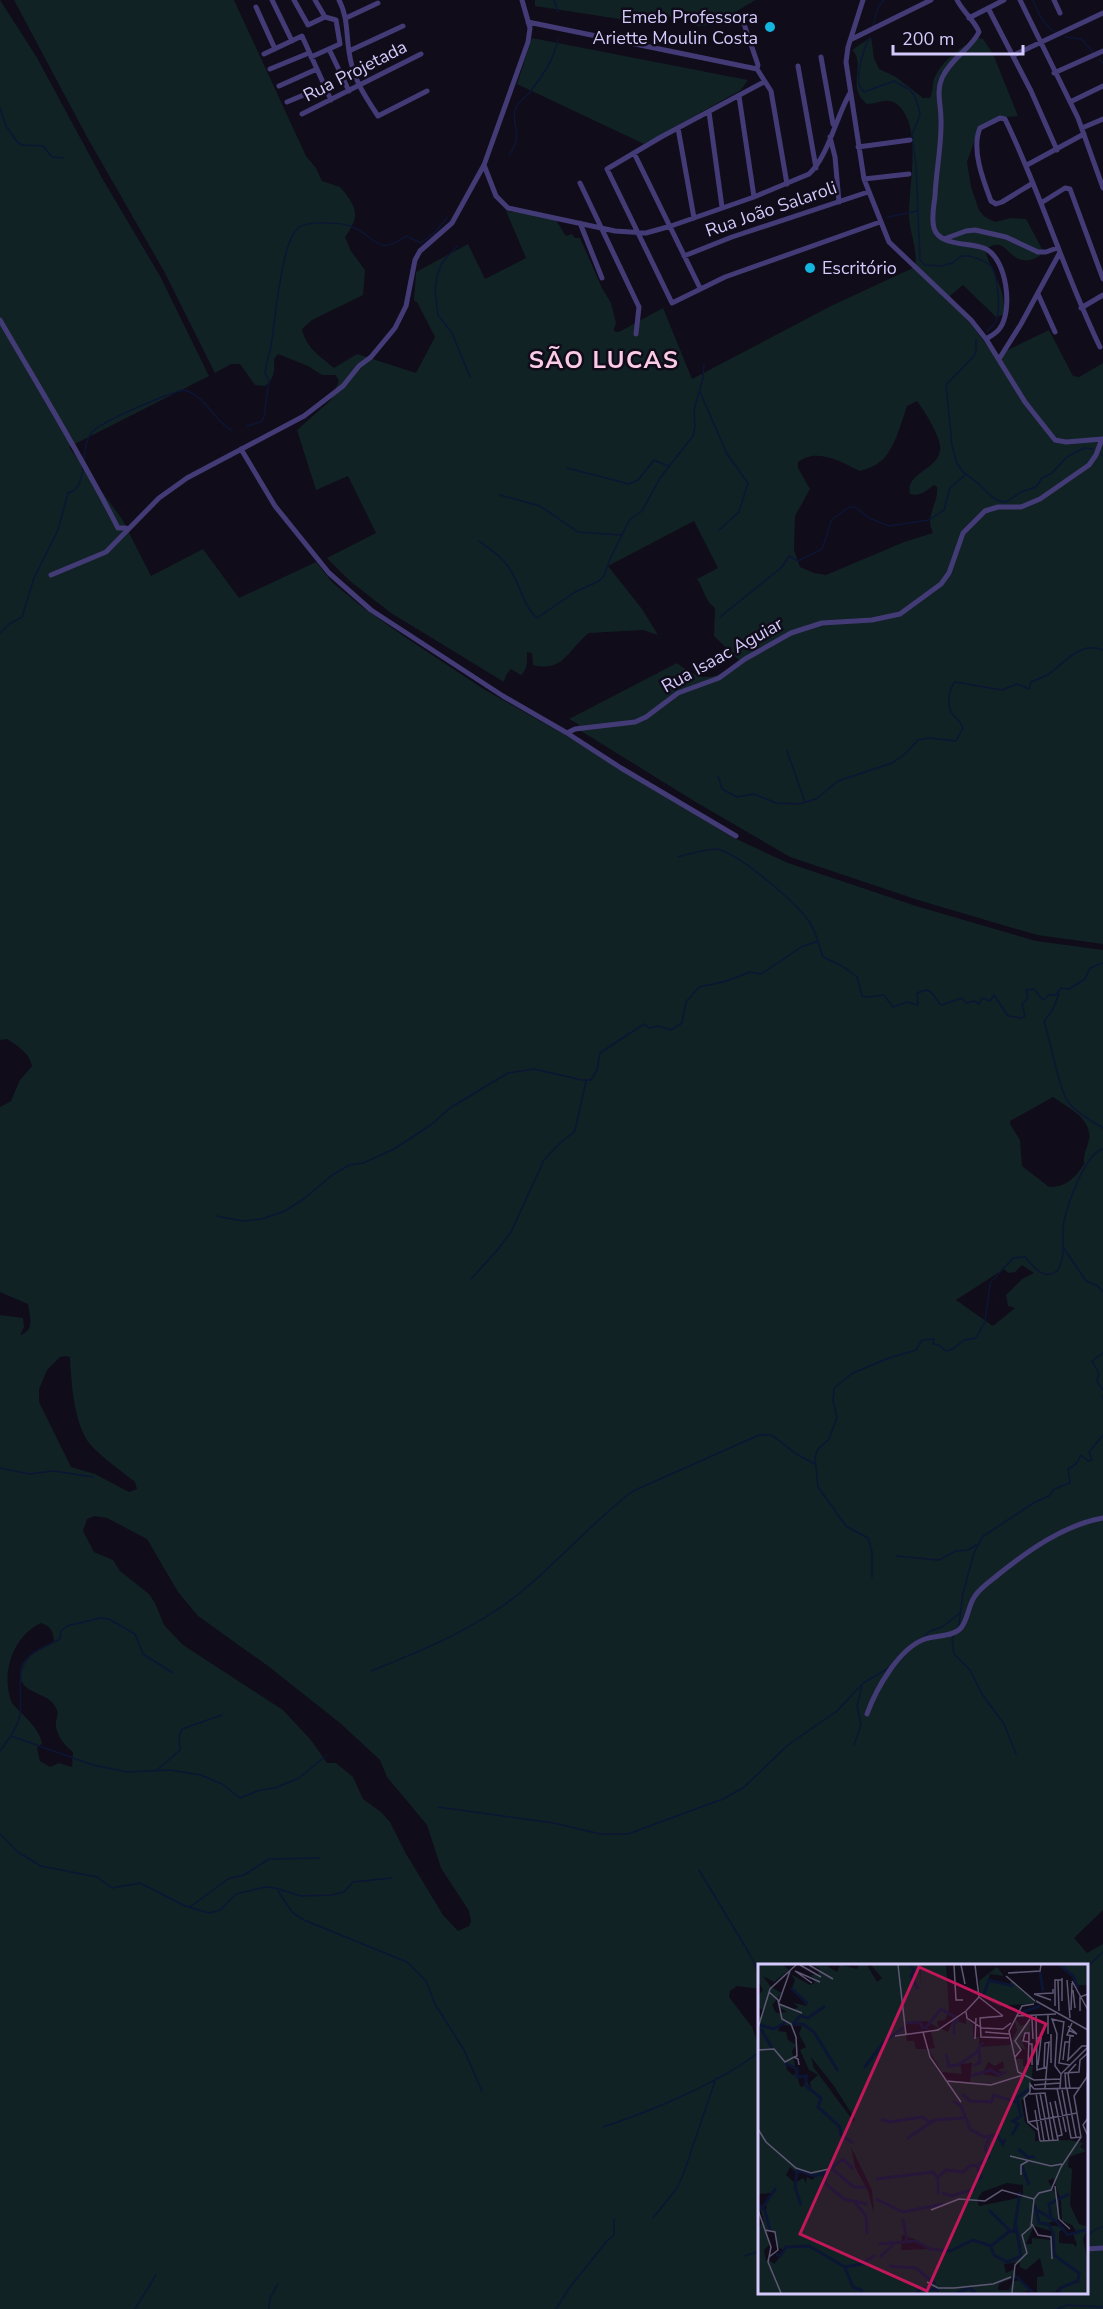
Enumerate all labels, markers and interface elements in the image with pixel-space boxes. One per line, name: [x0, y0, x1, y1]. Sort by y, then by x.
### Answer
place label: Emeb Professora Ariette Moulin Costa: [592, 5, 758, 50]
scale bar: [893, 18, 1024, 56]
marker: Emeb Professora Ariette Moulin Costa: [763, 20, 777, 34]
text: 200 m: [902, 27, 954, 51]
street label: Rua Projetada: [299, 35, 411, 107]
street label: Rua João Salaroli: [702, 175, 840, 243]
place label: Escritório: [822, 256, 897, 280]
marker: Escritório: [803, 261, 817, 275]
district label: SÃO LUCAS: [529, 344, 679, 376]
street label: Rua Isaac Aguiar: [657, 611, 788, 698]
inset map: [758, 1964, 1088, 2294]

